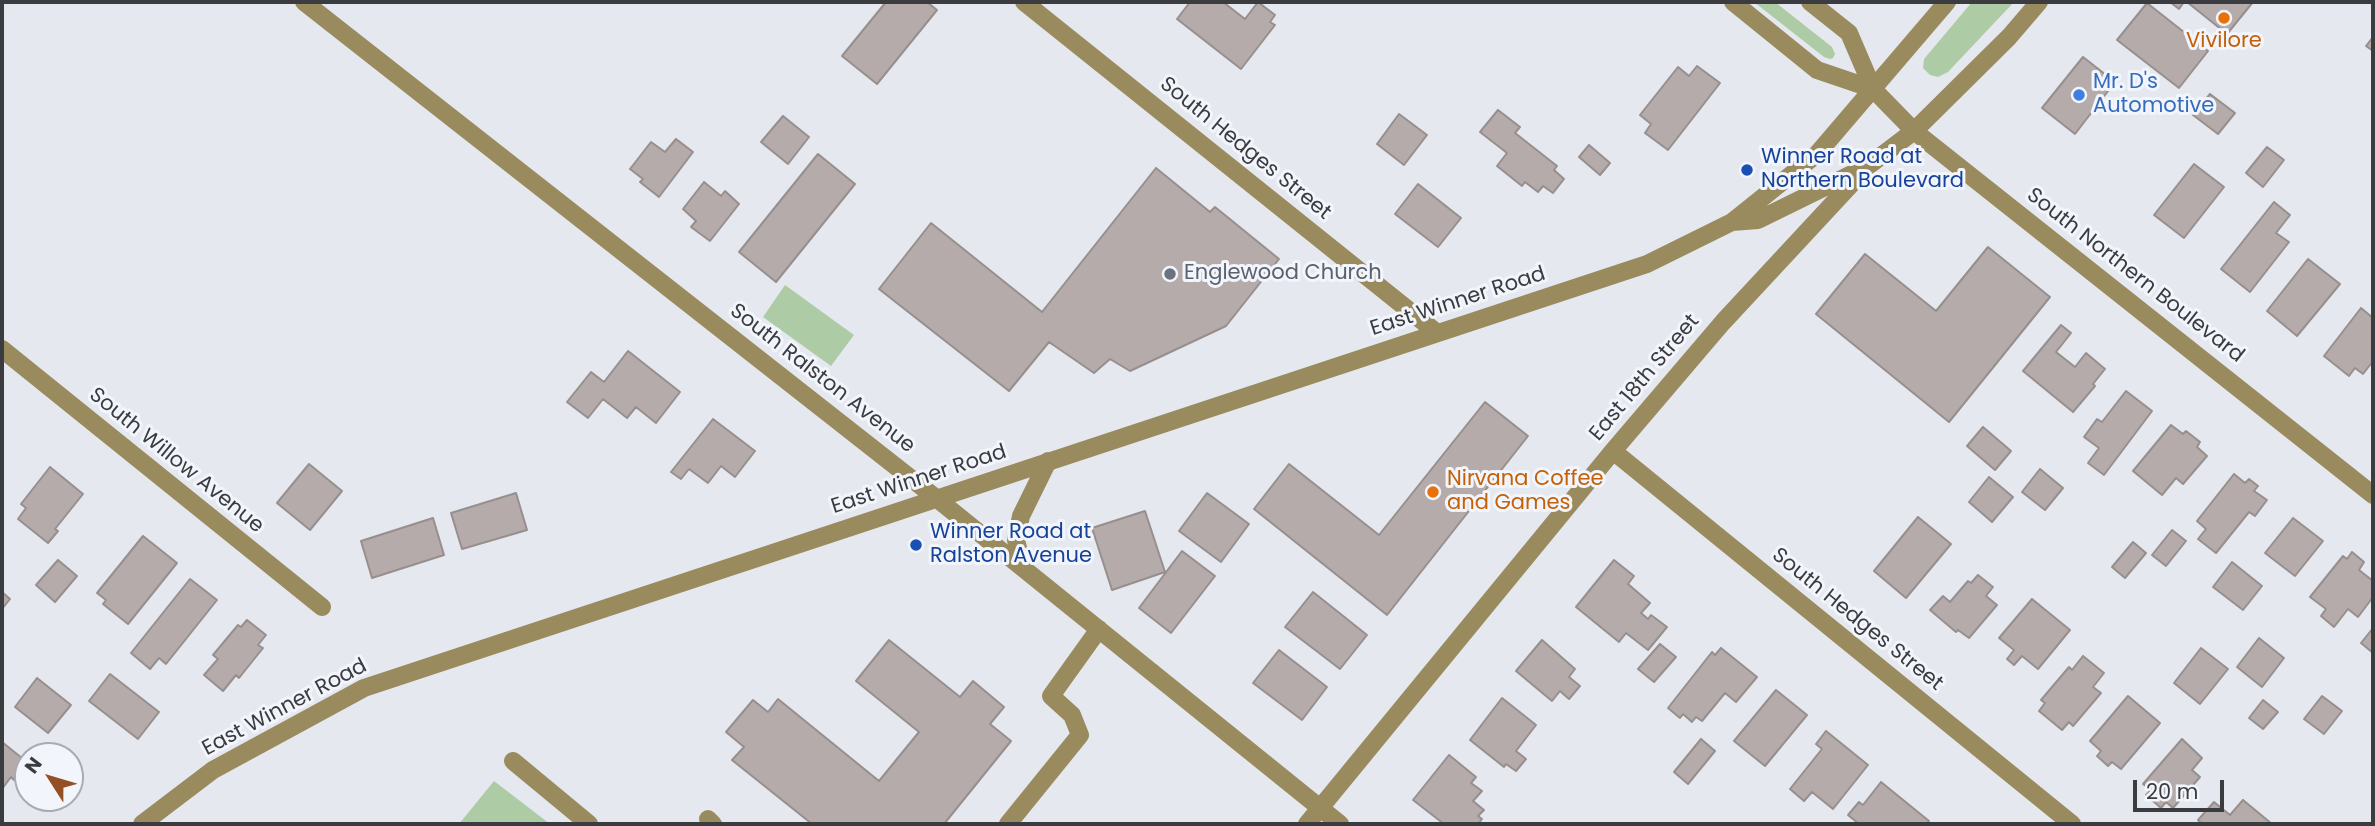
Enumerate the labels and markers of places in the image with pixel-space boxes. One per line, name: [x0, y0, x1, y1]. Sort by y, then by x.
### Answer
marker: Vivilore: [2216, 10, 2232, 26]
place label: Vivilore: [2186, 29, 2262, 55]
place label: Mr. D's Automotive: [2093, 70, 2214, 120]
marker: Mr. D's Automotive: [2071, 87, 2087, 103]
place label: Winner Road at Northern Boulevard: [1761, 145, 1964, 195]
marker: Winner Road at Northern Boulevard: [1739, 162, 1755, 178]
place label: Englewood Church: [1184, 261, 1382, 287]
marker: Englewood Church: [1162, 266, 1178, 282]
place label: Nirvana Coffee and Games: [1447, 467, 1603, 517]
marker: Nirvana Coffee and Games: [1425, 484, 1441, 500]
place label: Winner Road at Ralston Avenue: [930, 520, 1092, 570]
marker: Winner Road at Ralston Avenue: [908, 537, 924, 553]

